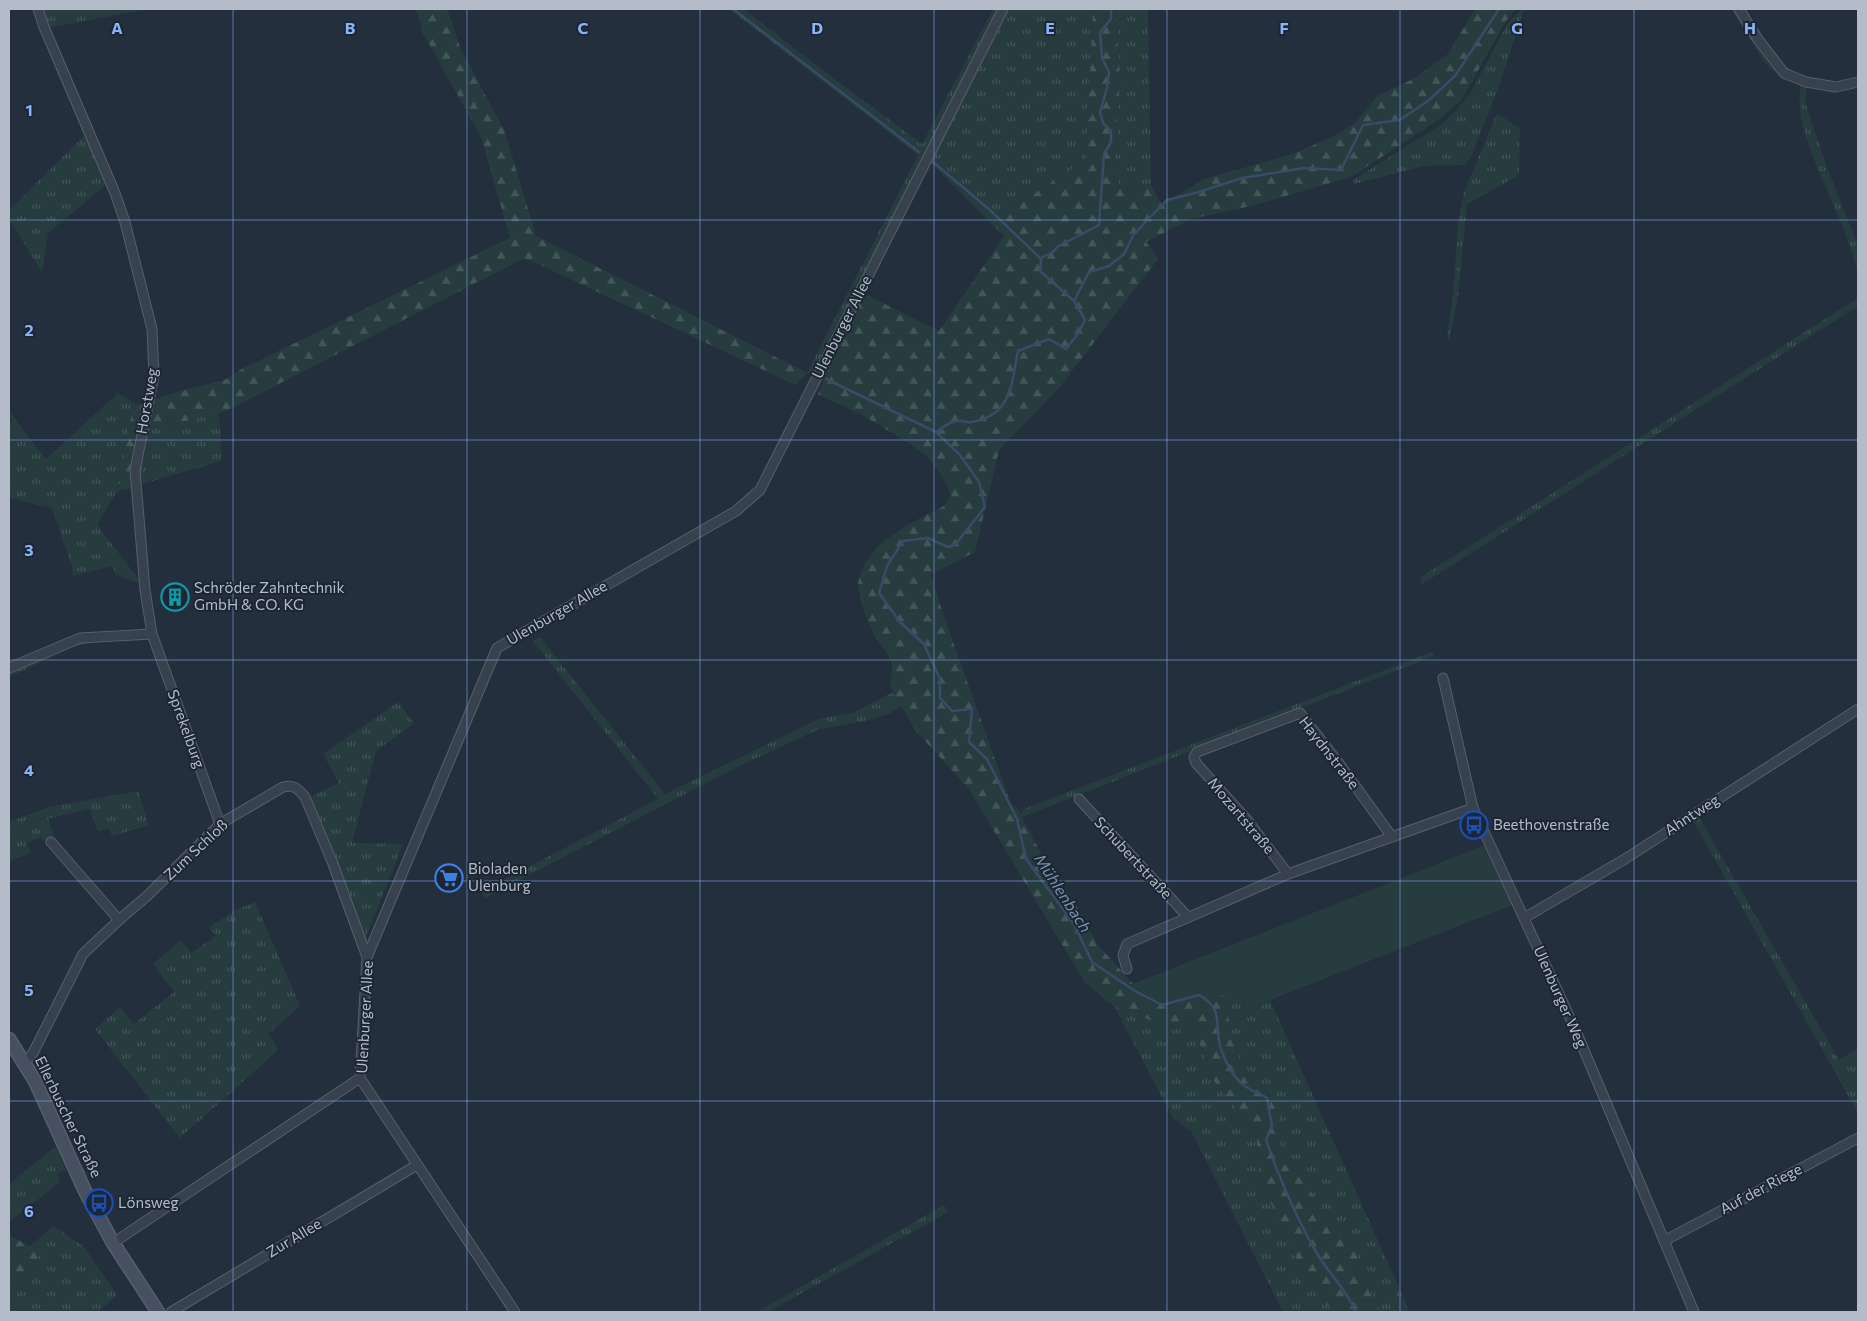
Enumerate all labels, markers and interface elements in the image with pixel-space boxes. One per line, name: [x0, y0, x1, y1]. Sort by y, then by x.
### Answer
text: A: [111, 18, 123, 37]
text: B: [345, 18, 356, 37]
text: C: [578, 18, 589, 37]
text: D: [811, 18, 823, 37]
text: E: [1045, 18, 1055, 37]
text: F: [1279, 18, 1289, 37]
text: G: [1511, 18, 1523, 37]
text: H: [1744, 18, 1756, 37]
text: 1: [25, 100, 33, 119]
street label: Ulenburger Allee: [807, 272, 875, 381]
text: 2: [24, 320, 34, 339]
street label: Horstweg: [131, 366, 161, 435]
text: 3: [24, 540, 34, 559]
street label: Ulenburger Allee: [503, 576, 610, 648]
place label: Schröder Zahntechnik GmbH & CO. KG: [194, 578, 345, 613]
building icon: Schröder Zahntechnik GmbH & CO. KG: [160, 582, 190, 612]
street label: Sprekelburg: [164, 687, 209, 770]
street label: Haydnstraße: [1296, 712, 1364, 792]
text: 4: [24, 760, 34, 779]
street label: Mozartstraße: [1205, 773, 1279, 857]
street label: Ahntweg: [1661, 790, 1722, 838]
bus stop icon: Beethovenstraße: [1459, 810, 1489, 840]
street label: Schubertstraße: [1091, 813, 1176, 902]
street label: Zum Schloß: [160, 815, 231, 883]
place label: Beethovenstraße: [1493, 815, 1609, 833]
water label: Mühlenbach: [1031, 850, 1096, 936]
place label: Bioladen Ulenburg: [468, 859, 531, 894]
supermarket icon: Bioladen Ulenburg: [434, 863, 464, 893]
street label: Ulenburger Weg: [1530, 943, 1591, 1050]
street label: Ulenburger Allee: [352, 960, 376, 1074]
text: 5: [24, 980, 34, 999]
street label: Ellerbuscher Straße: [32, 1053, 106, 1180]
street label: Auf der Riege: [1716, 1159, 1805, 1217]
bus stop icon: Lönsweg: [84, 1188, 114, 1218]
place label: Lönsweg: [118, 1193, 179, 1211]
text: 6: [24, 1201, 34, 1220]
street label: Zur Allee: [263, 1214, 324, 1261]

